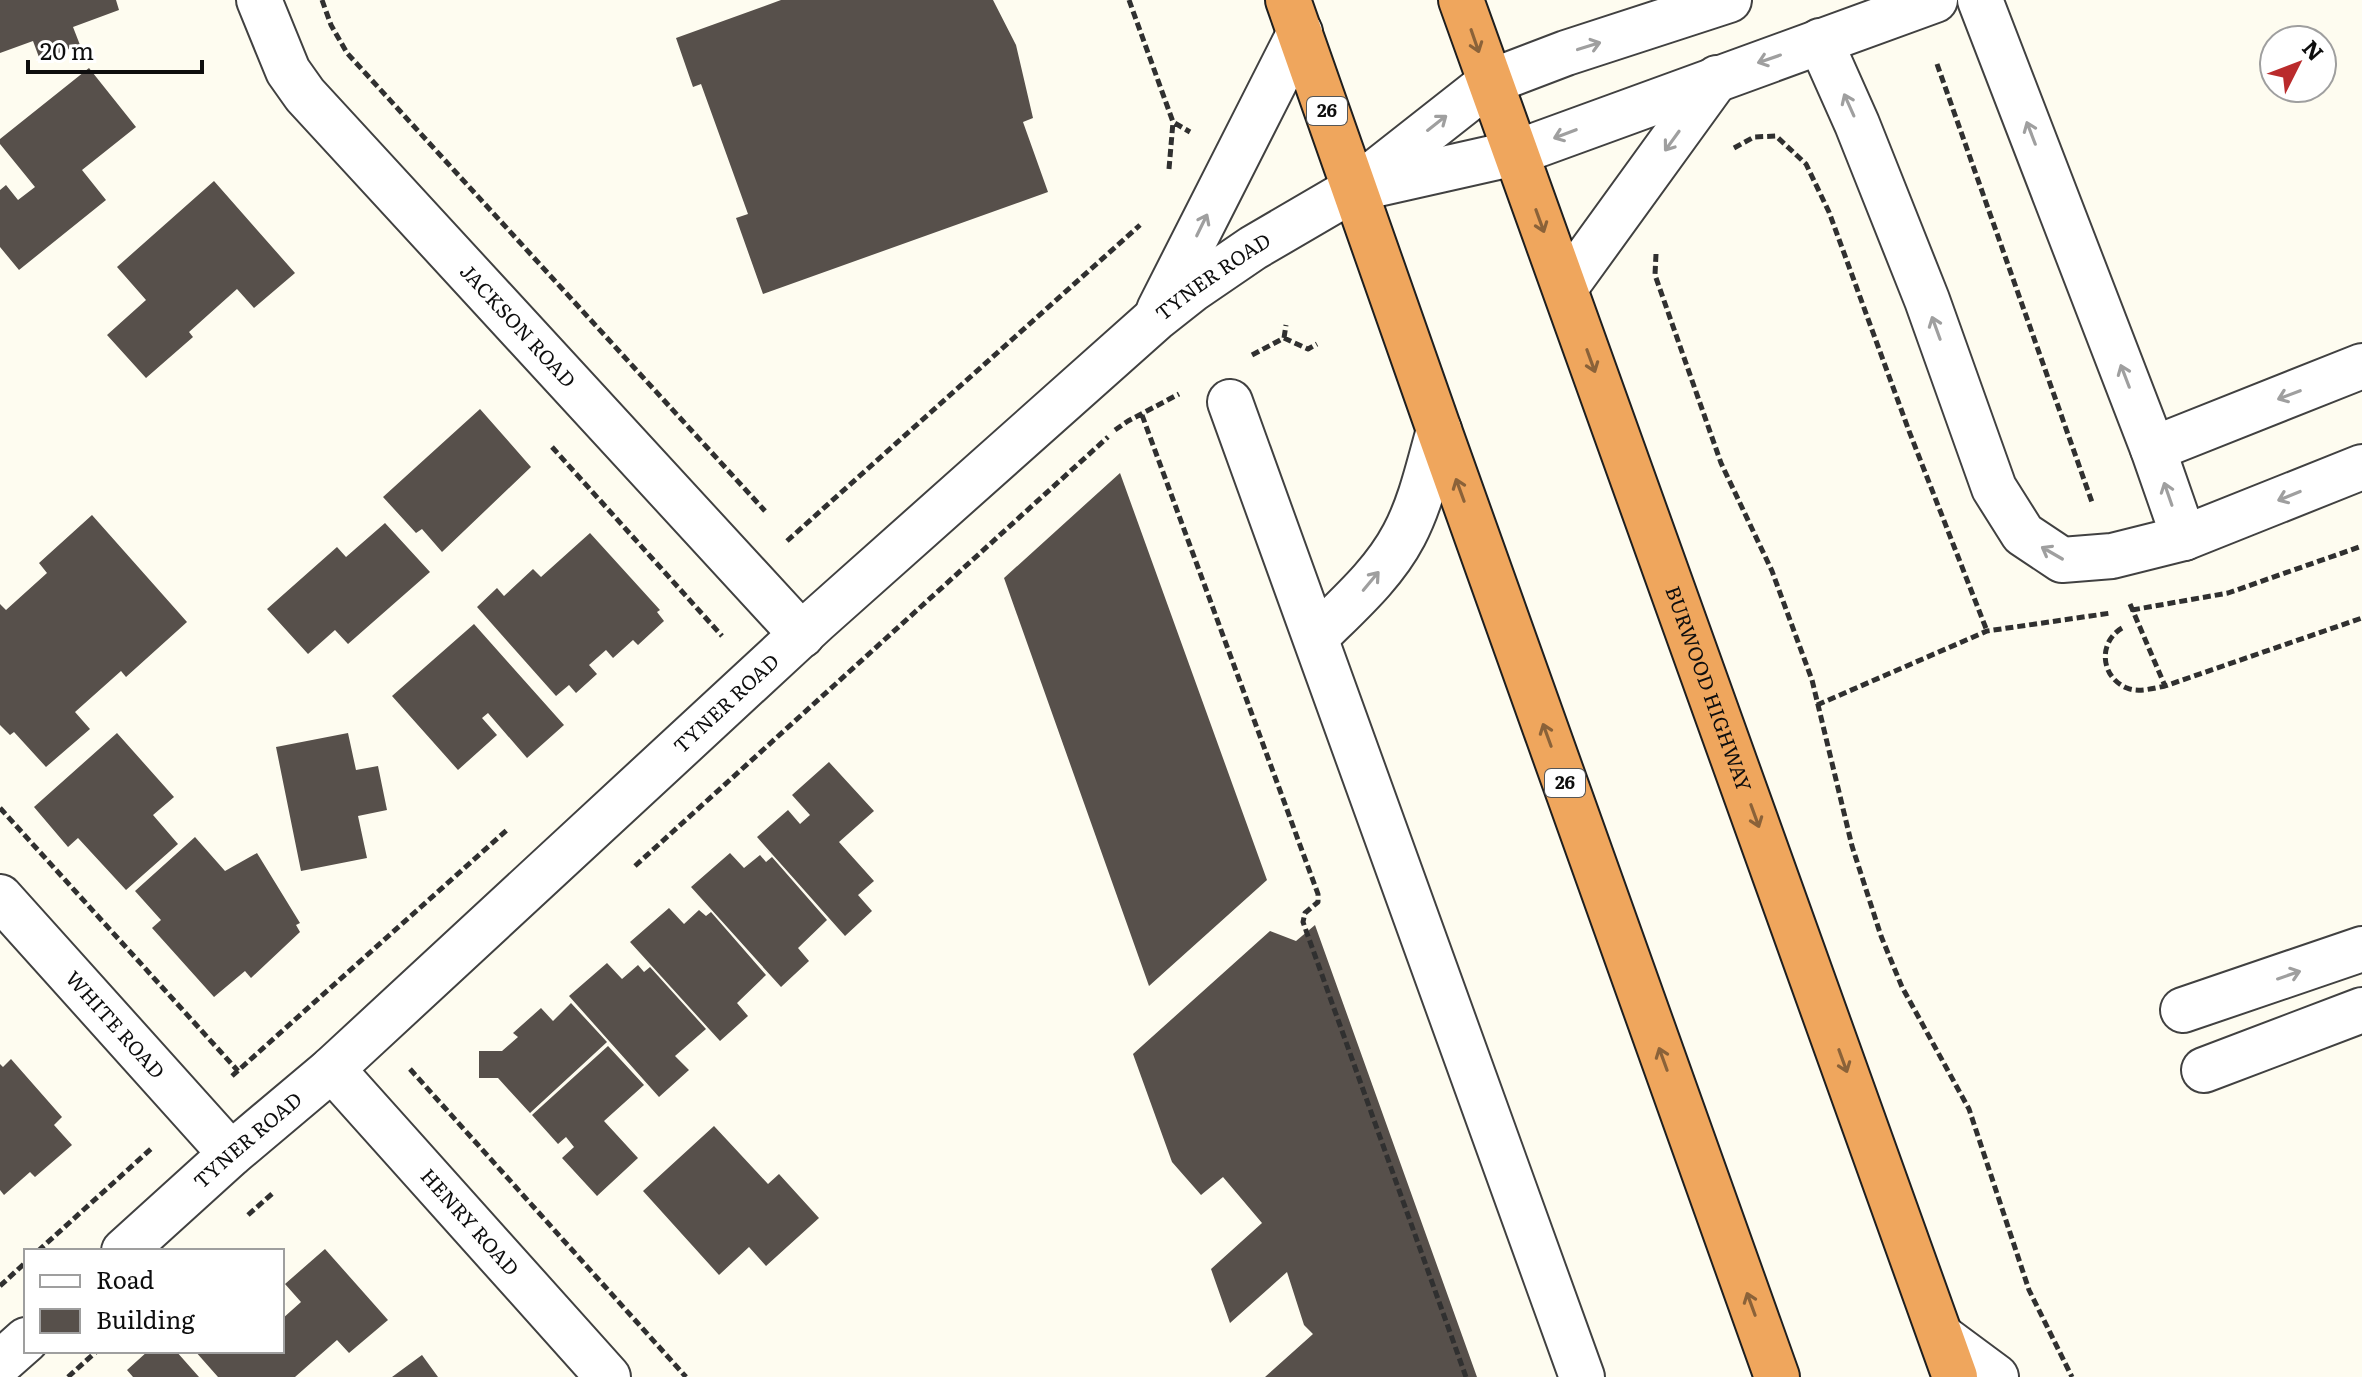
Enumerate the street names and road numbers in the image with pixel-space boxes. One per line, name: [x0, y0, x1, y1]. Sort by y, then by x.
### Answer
road number: 26: [1307, 97, 1347, 125]
street label: TYNER ROAD: [1148, 224, 1276, 326]
street label: JACKSON ROAD: [454, 256, 584, 393]
street label: BURWOOD HIGHWAY: [1659, 581, 1761, 795]
street label: TYNER ROAD: [665, 645, 785, 759]
road number: 26: [1545, 769, 1585, 797]
street label: WHITE ROAD: [60, 963, 173, 1084]
street label: TYNER ROAD: [186, 1084, 308, 1195]
street label: HENRY ROAD: [415, 1161, 527, 1281]

